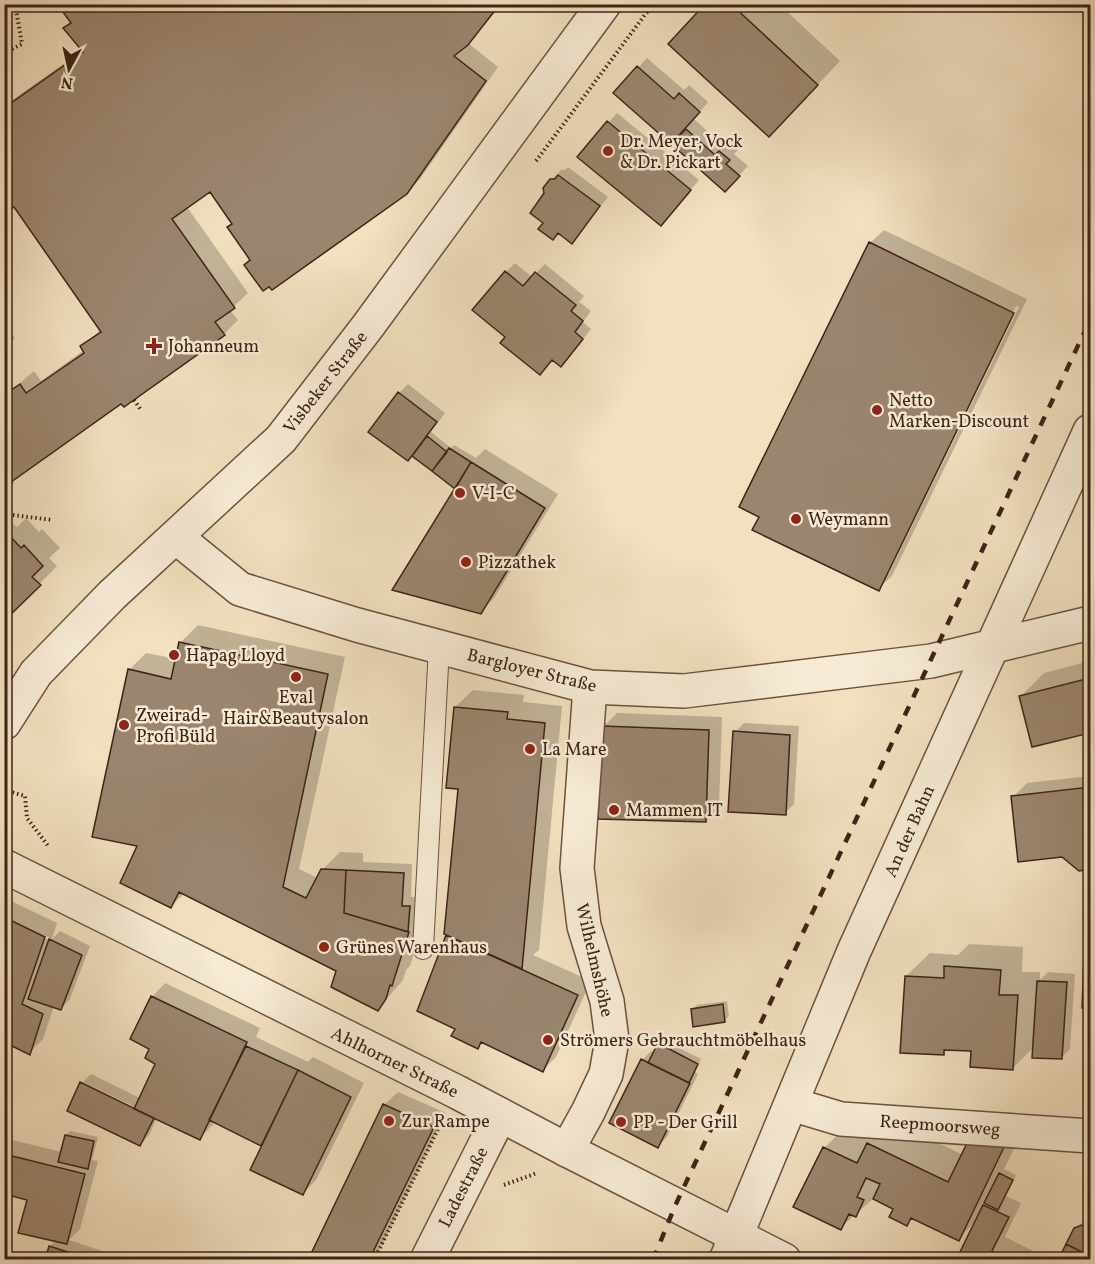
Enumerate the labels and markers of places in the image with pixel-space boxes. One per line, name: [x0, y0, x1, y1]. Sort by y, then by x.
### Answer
place label: Dr. Meyer, Vock & Dr. Pickart: [620, 130, 743, 176]
marker: Dr. Meyer, Vock & Dr. Pickart: [601, 144, 615, 158]
place label: Johanneum: [168, 335, 259, 360]
marker: Johanneum: [145, 337, 163, 355]
place label: Netto Marken-Discount: [889, 389, 1029, 435]
marker: Netto Marken-Discount: [870, 403, 884, 417]
place label: V-I-C: [472, 482, 515, 507]
marker: V-I-C: [453, 486, 467, 500]
place label: Weymann: [808, 508, 889, 533]
marker: Weymann: [789, 512, 803, 526]
place label: Pizzathek: [478, 551, 556, 576]
marker: Pizzathek: [459, 555, 473, 569]
place label: Hapag Lloyd: [186, 644, 285, 669]
marker: Hapag Lloyd: [167, 648, 181, 662]
marker: Eval Hair&Beautysalon: [289, 670, 303, 684]
place label: Eval Hair&Beautysalon: [223, 686, 369, 732]
place label: Zweirad- Profi Büld: [136, 704, 215, 750]
marker: Zweirad- Profi Büld: [117, 718, 131, 732]
place label: La Mare: [542, 738, 606, 763]
marker: La Mare: [523, 742, 537, 756]
place label: Mammen IT: [626, 799, 723, 824]
marker: Mammen IT: [607, 803, 621, 817]
place label: Grünes Warenhaus: [336, 936, 487, 961]
marker: Grünes Warenhaus: [317, 940, 331, 954]
place label: Strömers Gebrauchtmöbelhaus: [560, 1029, 806, 1054]
marker: Strömers Gebrauchtmöbelhaus: [541, 1033, 555, 1047]
place label: Zur Rampe: [401, 1110, 490, 1135]
place label: PP - Der Grill: [633, 1111, 738, 1136]
marker: Zur Rampe: [382, 1114, 396, 1128]
marker: PP - Der Grill: [614, 1115, 628, 1129]

